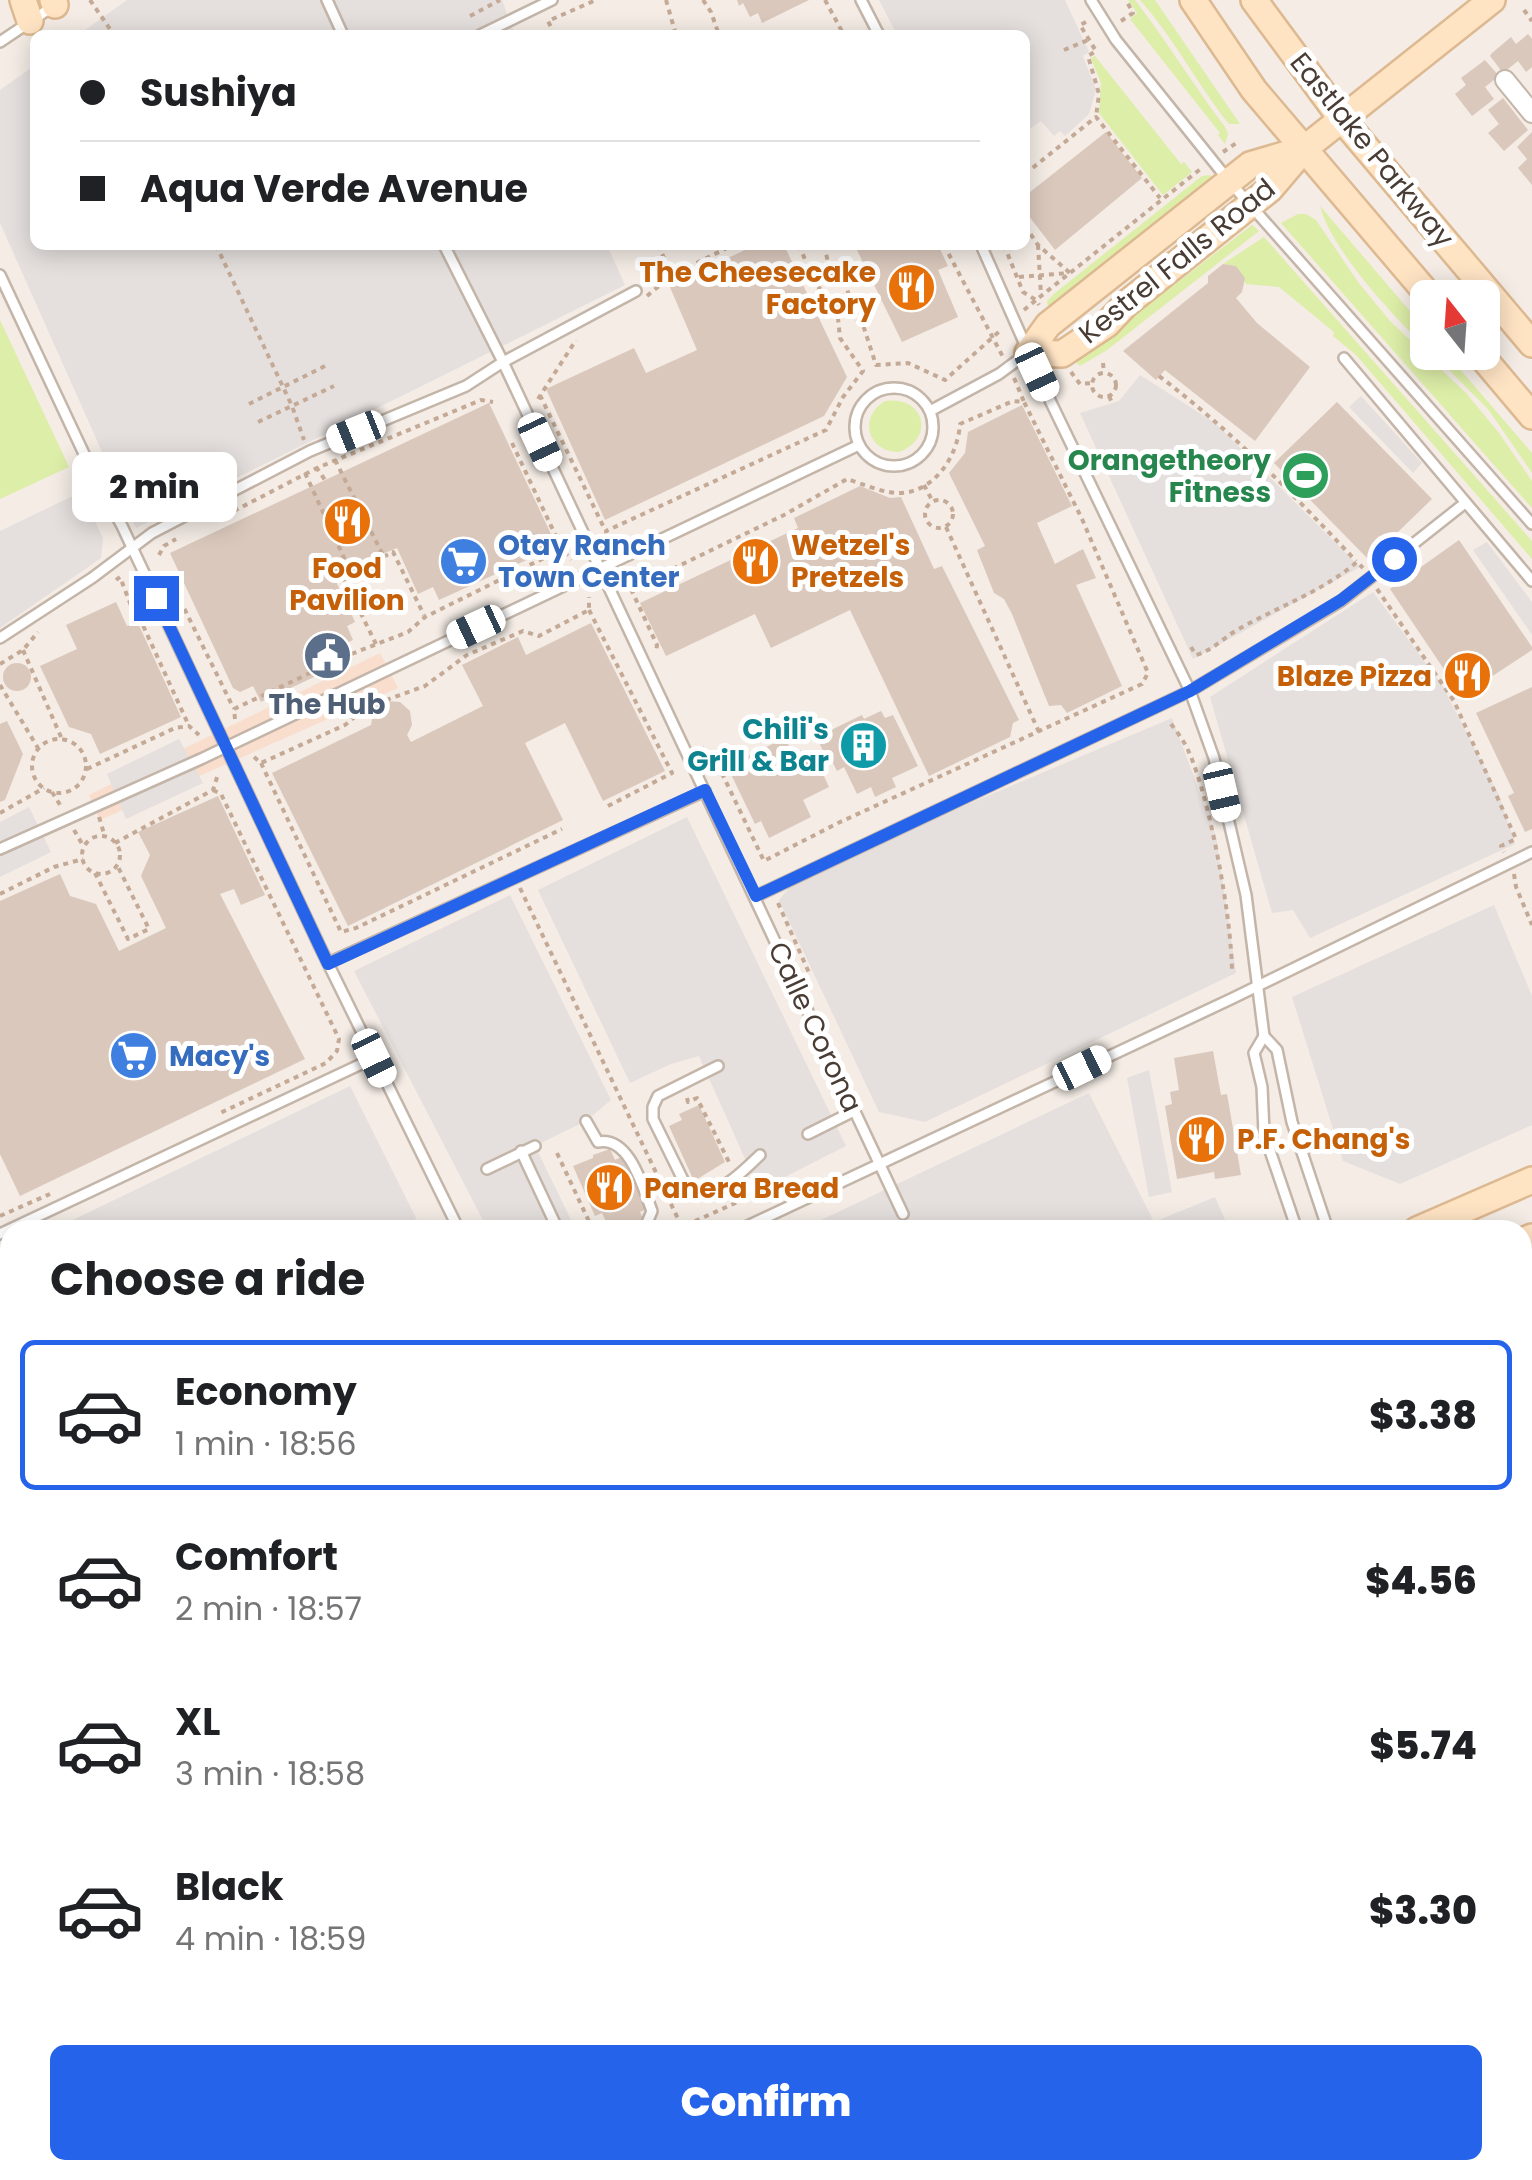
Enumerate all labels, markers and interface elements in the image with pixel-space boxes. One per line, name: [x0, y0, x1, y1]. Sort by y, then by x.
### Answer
street label: Eastlake Parkway: [1281, 44, 1463, 256]
text: Sushiya: [140, 66, 297, 119]
text: Aqua Verde Avenue: [140, 162, 528, 215]
street label: Kestrel Falls Road: [1070, 169, 1284, 353]
place label: The Cheesecake Factory: [639, 253, 876, 324]
restaurant icon: The Cheesecake Factory: [885, 262, 937, 314]
north arrow: [1410, 280, 1500, 370]
map controls: [1410, 280, 1500, 370]
car: [1011, 338, 1063, 406]
car: [323, 407, 389, 457]
car: [514, 408, 566, 476]
place label: Orangetheory Fitness: [1068, 441, 1271, 512]
sports icon: Orangetheory Fitness: [1280, 450, 1332, 502]
callout: 2 min: [74, 453, 238, 523]
text: 2 min: [109, 464, 200, 509]
restaurant icon: Food Pavilion: [321, 495, 373, 547]
place label: Otay Ranch Town Center: [498, 526, 680, 597]
place label: Wetzel's Pretzels: [791, 526, 910, 597]
supermarket icon: Otay Ranch Town Center: [437, 535, 489, 587]
restaurant icon: Wetzel's Pretzels: [730, 535, 782, 587]
route start: [1372, 537, 1417, 582]
place label: Food Pavilion: [289, 549, 405, 620]
route end: [134, 576, 179, 621]
car: [442, 601, 510, 653]
public building icon: The Hub: [301, 630, 353, 682]
restaurant icon: Blaze Pizza: [1441, 650, 1493, 702]
place label: Blaze Pizza: [1277, 657, 1432, 696]
place label: The Hub: [269, 685, 385, 724]
place label: Chili's Grill & Bar: [687, 710, 829, 781]
building icon: Chili's Grill & Bar: [838, 719, 890, 771]
car: [1201, 759, 1243, 825]
street label: Calle Corona: [758, 935, 872, 1119]
car: [347, 1024, 401, 1092]
supermarket icon: Macy's: [108, 1030, 160, 1082]
place label: Macy's: [169, 1037, 270, 1076]
car: [1048, 1041, 1116, 1095]
restaurant icon: P.F. Chang's: [1176, 1113, 1228, 1165]
place label: P.F. Chang's: [1237, 1120, 1410, 1159]
restaurant icon: Panera Bread: [583, 1162, 635, 1214]
place label: Panera Bread: [644, 1169, 839, 1208]
text: Choose a ride: [50, 1248, 365, 1311]
text: Economy: [175, 1365, 357, 1418]
icon: car: [55, 1370, 145, 1460]
text: $3.38: [1369, 1389, 1477, 1442]
text: 1 min · 18:56: [175, 1421, 357, 1466]
text: Comfort: [175, 1530, 338, 1583]
icon: car: [55, 1535, 145, 1625]
text: $4.56: [1365, 1554, 1477, 1607]
text: 2 min · 18:57: [175, 1586, 362, 1631]
text: XL: [175, 1695, 220, 1748]
icon: car: [55, 1700, 145, 1790]
text: $5.74: [1369, 1719, 1477, 1772]
text: 3 min · 18:58: [175, 1751, 365, 1796]
text: Black: [175, 1860, 284, 1913]
icon: car: [55, 1865, 145, 1955]
text: $3.30: [1369, 1884, 1477, 1937]
text: 4 min · 18:59: [175, 1916, 366, 1961]
button: Confirm: [50, 2045, 1482, 2160]

